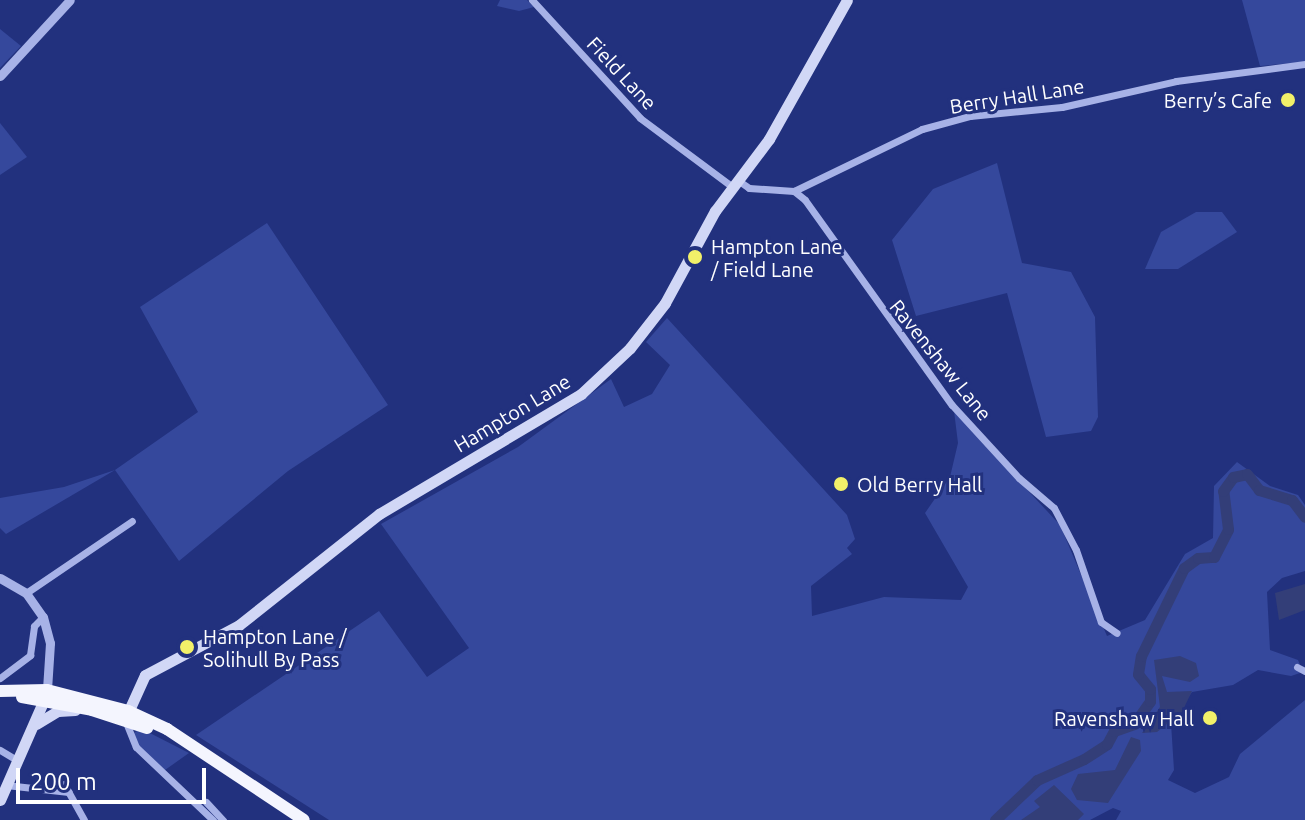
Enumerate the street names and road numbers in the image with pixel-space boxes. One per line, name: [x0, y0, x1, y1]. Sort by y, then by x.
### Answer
street label: Field Lane: [582, 32, 662, 114]
street label: Berry Hall Lane: [948, 74, 1086, 118]
street label: Ravenshaw Lane: [885, 295, 997, 425]
street label: Hampton Lane: [449, 369, 575, 457]

